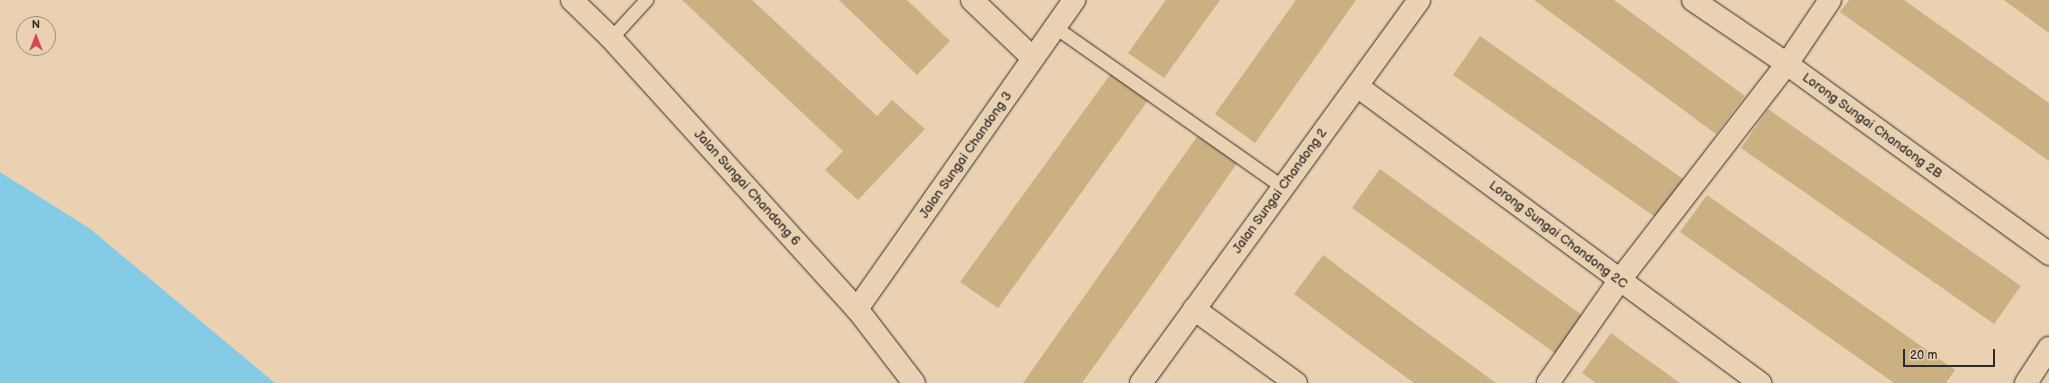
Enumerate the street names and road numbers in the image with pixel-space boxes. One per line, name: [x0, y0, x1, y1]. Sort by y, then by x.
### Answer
street label: Lorong Sungai Chandong 2B: [1799, 70, 1945, 182]
street label: Jalan Sungai Chandong 3: [916, 89, 1016, 221]
street label: Jalan Sungai Chandong 2: [1229, 125, 1331, 257]
street label: Jalan Sungai Chandong 6: [691, 127, 803, 249]
street label: Lorong Sungai Chandong 2C: [1486, 178, 1630, 292]

